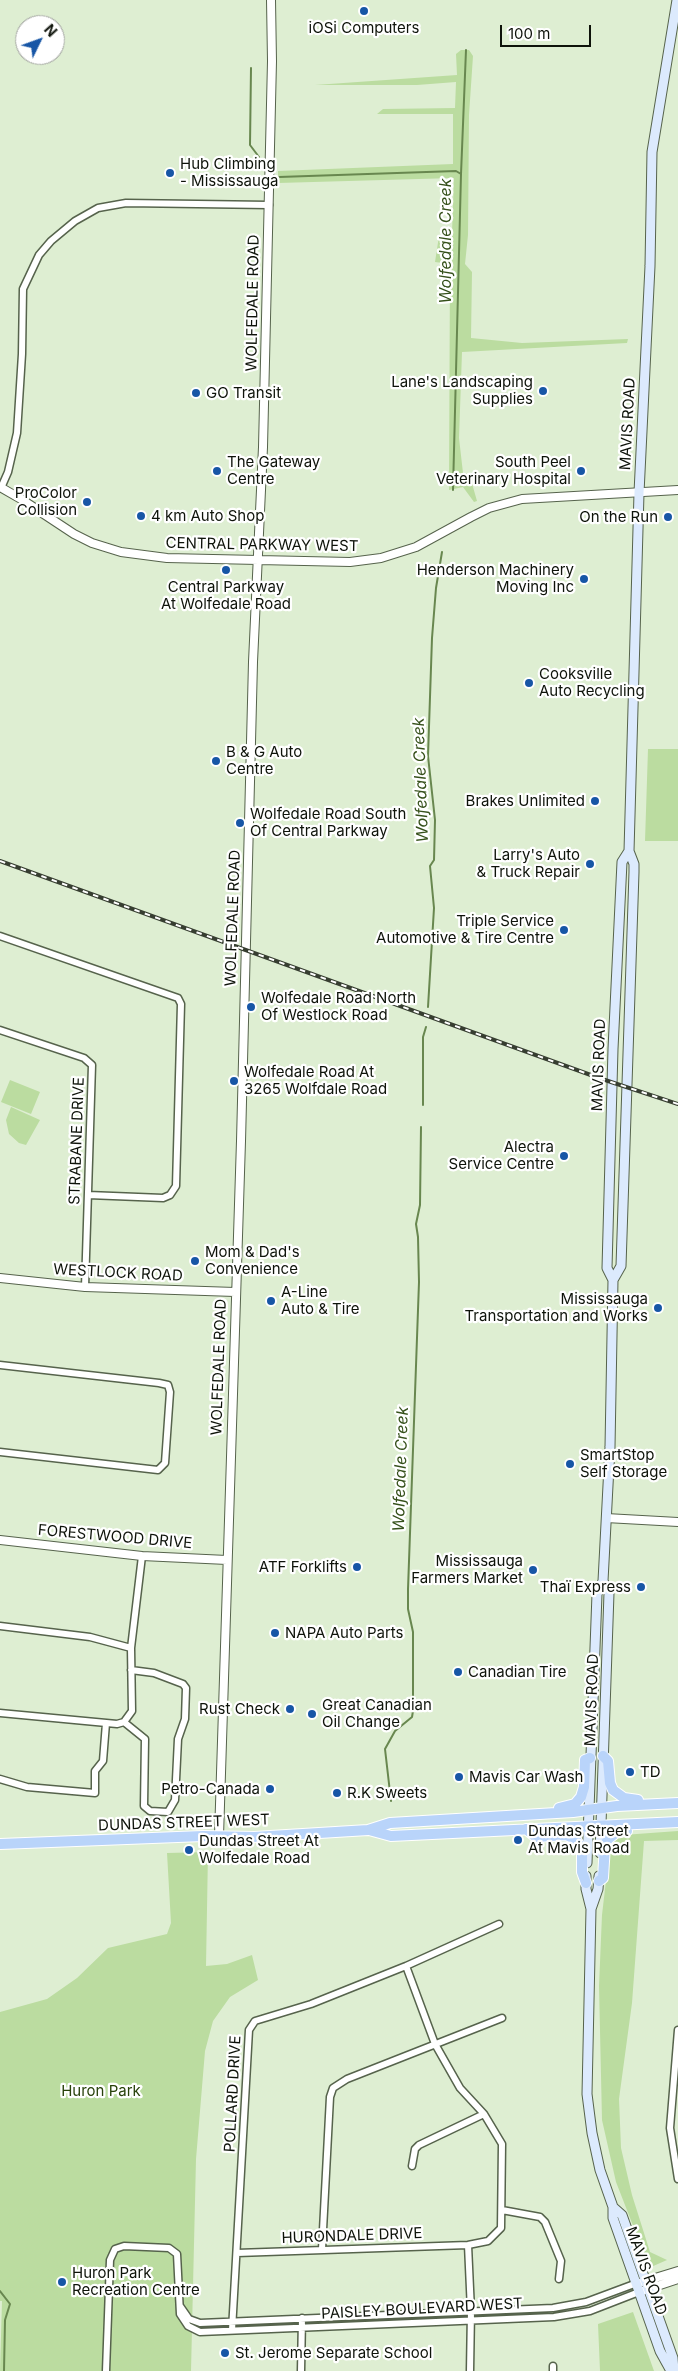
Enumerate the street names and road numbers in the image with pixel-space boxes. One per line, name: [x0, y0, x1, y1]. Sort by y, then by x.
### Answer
street label: WOLFEDALE ROAD: [243, 234, 263, 372]
street label: MAVIS ROAD: [617, 377, 639, 471]
street label: CENTRAL PARKWAY WEST: [165, 534, 359, 556]
street label: WOLFEDALE ROAD: [222, 849, 244, 987]
street label: MAVIS ROAD: [588, 1018, 610, 1112]
street label: STRABANE DRIVE: [66, 1077, 88, 1205]
street label: WESTLOCK ROAD: [53, 1261, 183, 1285]
street label: WOLFEDALE ROAD: [208, 1298, 230, 1436]
street label: FORESTWOOD DRIVE: [37, 1521, 193, 1553]
street label: MAVIS ROAD: [581, 1653, 603, 1747]
street label: DUNDAS STREET WEST: [98, 1811, 270, 1835]
street label: POLLARD DRIVE: [221, 2035, 245, 2153]
street label: MAVIS ROAD: [622, 2224, 670, 2318]
street label: HURONDALE DRIVE: [281, 2225, 423, 2247]
street label: PAISLEY BOULEVARD WEST: [321, 2295, 523, 2323]

